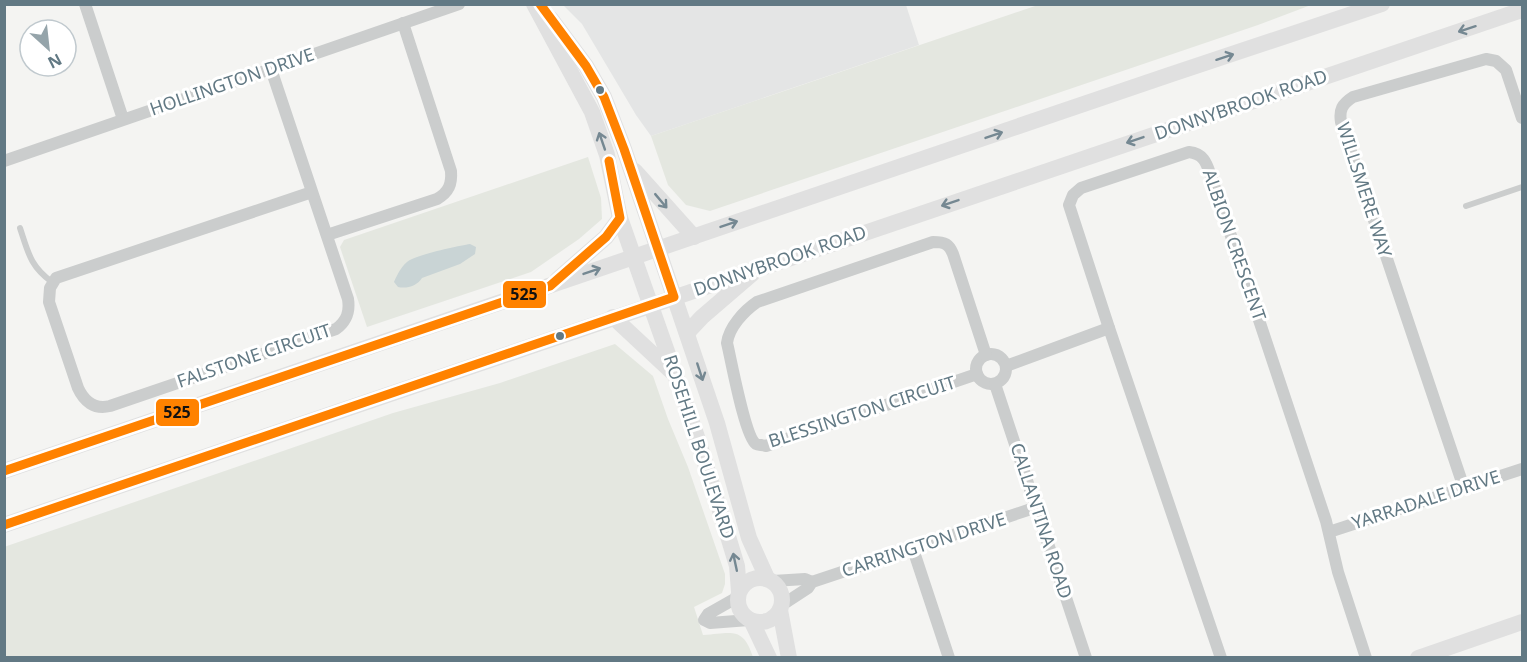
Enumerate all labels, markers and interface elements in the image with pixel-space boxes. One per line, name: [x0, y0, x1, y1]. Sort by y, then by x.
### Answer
north arrow: [18, 18, 78, 78]
one-way arrow: [1458, 24, 1477, 35]
street label: HOLLINGTON DRIVE: [146, 42, 317, 120]
text: N: [44, 49, 66, 74]
one-way arrow: [1215, 50, 1234, 61]
street label: DONNYBROOK ROAD: [1151, 63, 1330, 145]
unlabelled marker: [594, 84, 606, 96]
street label: WILLSMERE WAY: [1332, 119, 1398, 261]
one-way arrow: [984, 128, 1003, 139]
one-way arrow: [595, 132, 606, 151]
one-way arrow: [1126, 136, 1145, 147]
street label: ALBION CRESCENT: [1198, 166, 1272, 324]
one-way arrow: [654, 193, 667, 209]
one-way arrow: [941, 198, 960, 209]
one-way arrow: [719, 218, 738, 229]
street label: DONNYBROOK ROAD: [690, 219, 869, 301]
one-way arrow: [582, 265, 601, 276]
line badge: 525: [502, 280, 547, 309]
text: 525: [510, 283, 538, 305]
street label: FALSTONE CIRCUIT: [174, 317, 334, 393]
unlabelled marker: [554, 330, 566, 342]
street label: ROSEHILL BOULEVARD: [659, 351, 741, 542]
one-way arrow: [696, 362, 707, 381]
street label: BLESSINGTON CIRCUIT: [765, 369, 958, 453]
line badge: 525: [155, 398, 200, 427]
text: 525: [163, 401, 191, 423]
street label: CALLANTINA ROAD: [1005, 440, 1078, 602]
street label: YARRADALE DRIVE: [1349, 464, 1503, 534]
street label: CARRINGTON DRIVE: [838, 506, 1009, 582]
one-way arrow: [729, 552, 740, 572]

